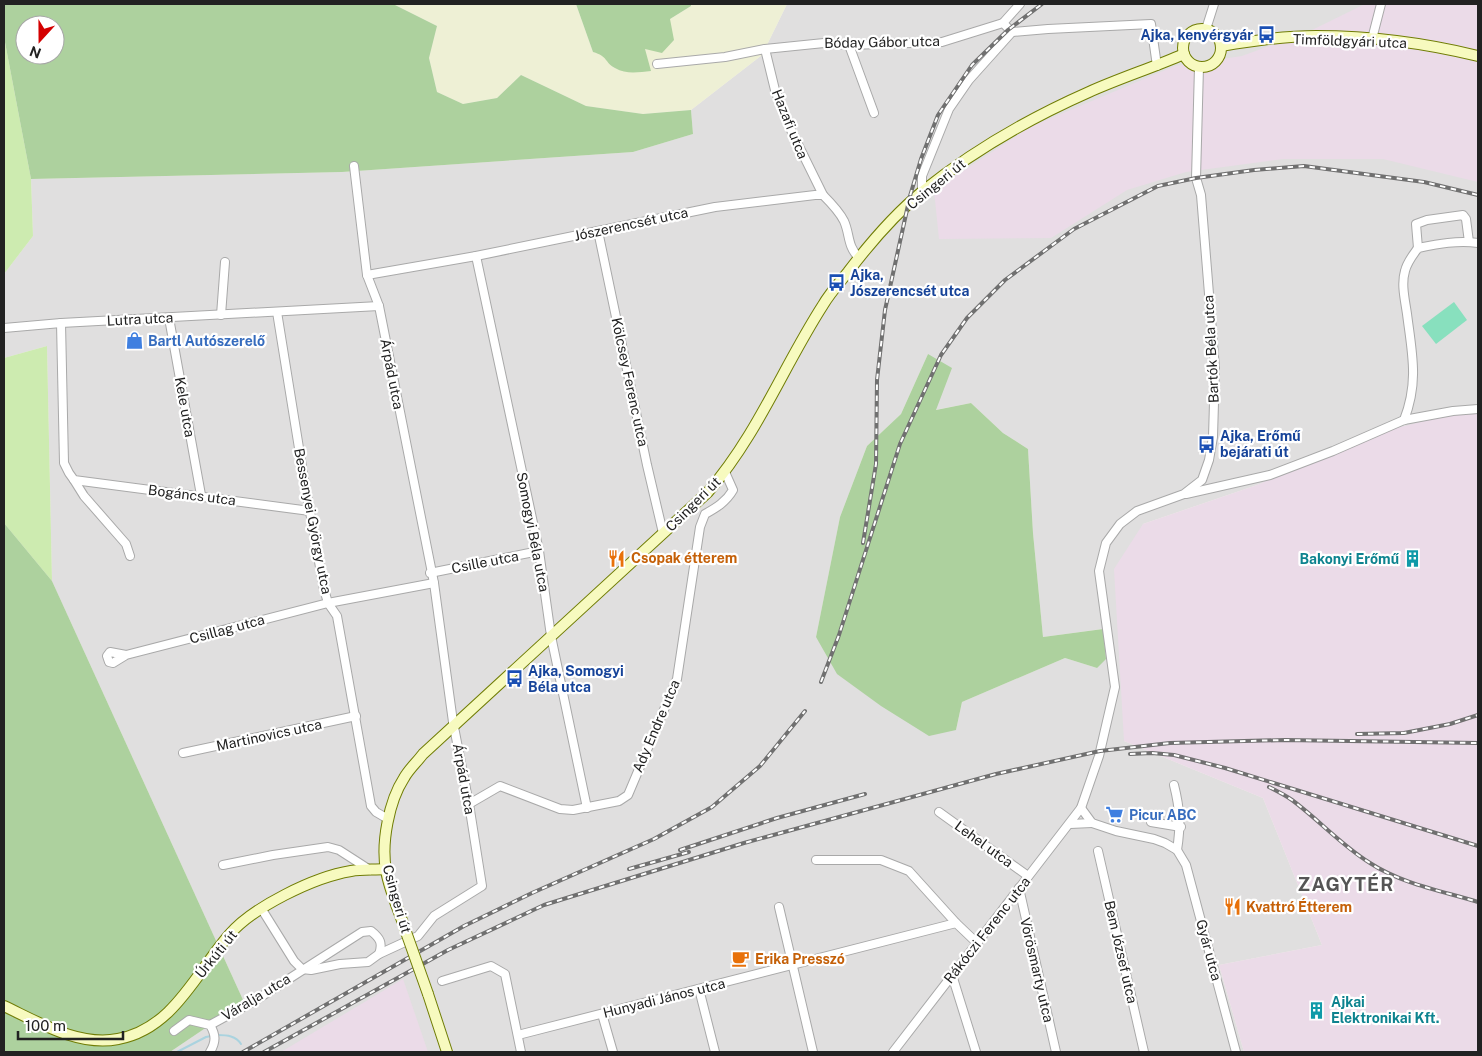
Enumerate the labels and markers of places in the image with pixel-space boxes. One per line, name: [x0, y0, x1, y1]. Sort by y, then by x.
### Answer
bus stop icon: Ajka, kenyérgyár: [1257, 25, 1277, 45]
place label: Ajka, kenyérgyár: [1140, 27, 1253, 43]
place label: Ajka, Jószerencsét utca: [850, 267, 969, 299]
bus stop icon: Ajka, Jószerencsét utca: [826, 273, 846, 293]
shop icon: Bartl Autószerelő: [124, 331, 144, 351]
place label: Bartl Autószerelő: [148, 333, 266, 349]
place label: Ajka, Erőmű bejárati út: [1220, 428, 1301, 460]
bus stop icon: Ajka, Erőmű bejárati út: [1196, 434, 1216, 454]
restaurant icon: Csopak étterem: [607, 548, 627, 568]
building icon: Bakonyi Erőmű: [1403, 549, 1423, 569]
place label: Csopak étterem: [631, 550, 737, 566]
place label: Bakonyi Erőmű: [1299, 551, 1400, 567]
place label: Ajka, Somogyi Béla utca: [528, 663, 624, 695]
bus stop icon: Ajka, Somogyi Béla utca: [504, 669, 524, 689]
supermarket icon: Picur ABC: [1105, 805, 1125, 825]
place label: Picur ABC: [1129, 807, 1197, 823]
restaurant icon: Kvattró Étterem: [1222, 897, 1242, 917]
place label: Kvattró Étterem: [1246, 898, 1352, 915]
cafe icon: Erika Presszó: [731, 949, 751, 969]
place label: Erika Presszó: [755, 951, 845, 967]
place label: Ajkai Elektronikai Kft.: [1331, 994, 1439, 1026]
building icon: Ajkai Elektronikai Kft.: [1307, 1000, 1327, 1020]

